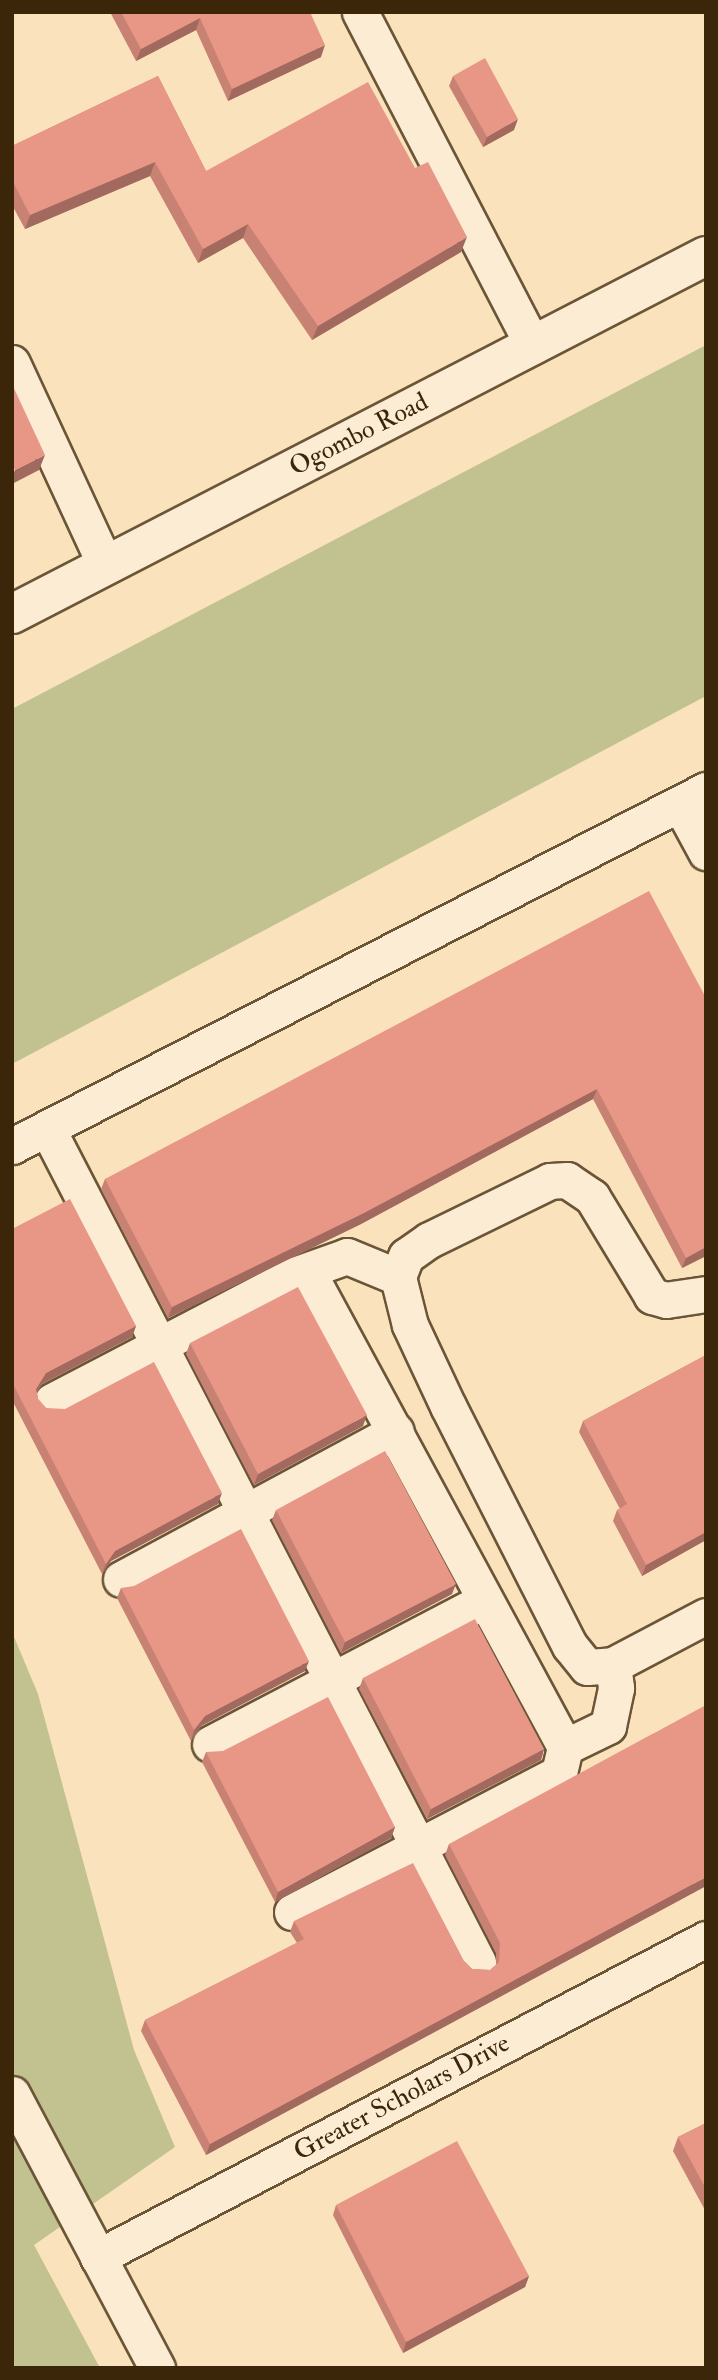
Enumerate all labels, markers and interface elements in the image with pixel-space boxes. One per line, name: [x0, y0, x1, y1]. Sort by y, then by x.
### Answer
street label: Ogombo Road: [284, 387, 434, 483]
street label: Greater Scholars Drive: [289, 2028, 515, 2168]

